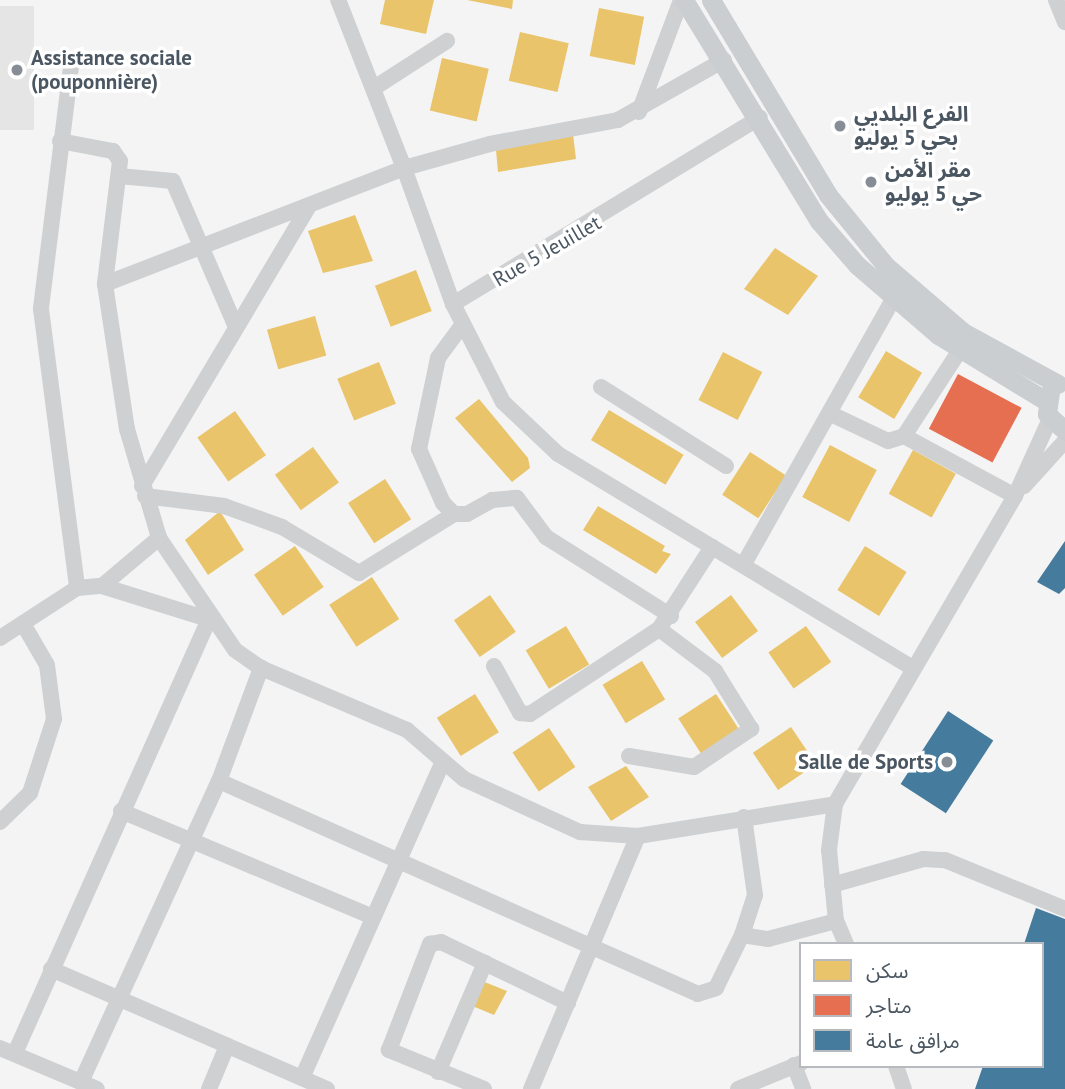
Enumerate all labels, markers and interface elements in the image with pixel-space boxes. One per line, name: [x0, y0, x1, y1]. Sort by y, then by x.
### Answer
place label: Assistance sociale (pouponnière): [31, 45, 192, 95]
marker: Assistance sociale (pouponnière): [9, 62, 25, 78]
place label: الفرع البلديي بحي 5 يوليو: [854, 101, 968, 151]
marker: الفرع البلديي بحي 5 يوليو: [832, 118, 848, 134]
place label: مقر الأمن حي 5 يوليو: [885, 157, 982, 207]
marker: مقر الأمن حي 5 يوليو: [863, 174, 879, 190]
street label: Rue 5 Jeuillet: [488, 210, 606, 292]
place label: Salle de Sports: [798, 749, 933, 775]
marker: Salle de Sports: [939, 754, 955, 770]
legend: [799, 942, 1044, 1068]
text: سكن: [866, 957, 908, 984]
text: متاجر: [866, 992, 912, 1019]
text: مرافق عامة: [866, 1027, 960, 1054]

